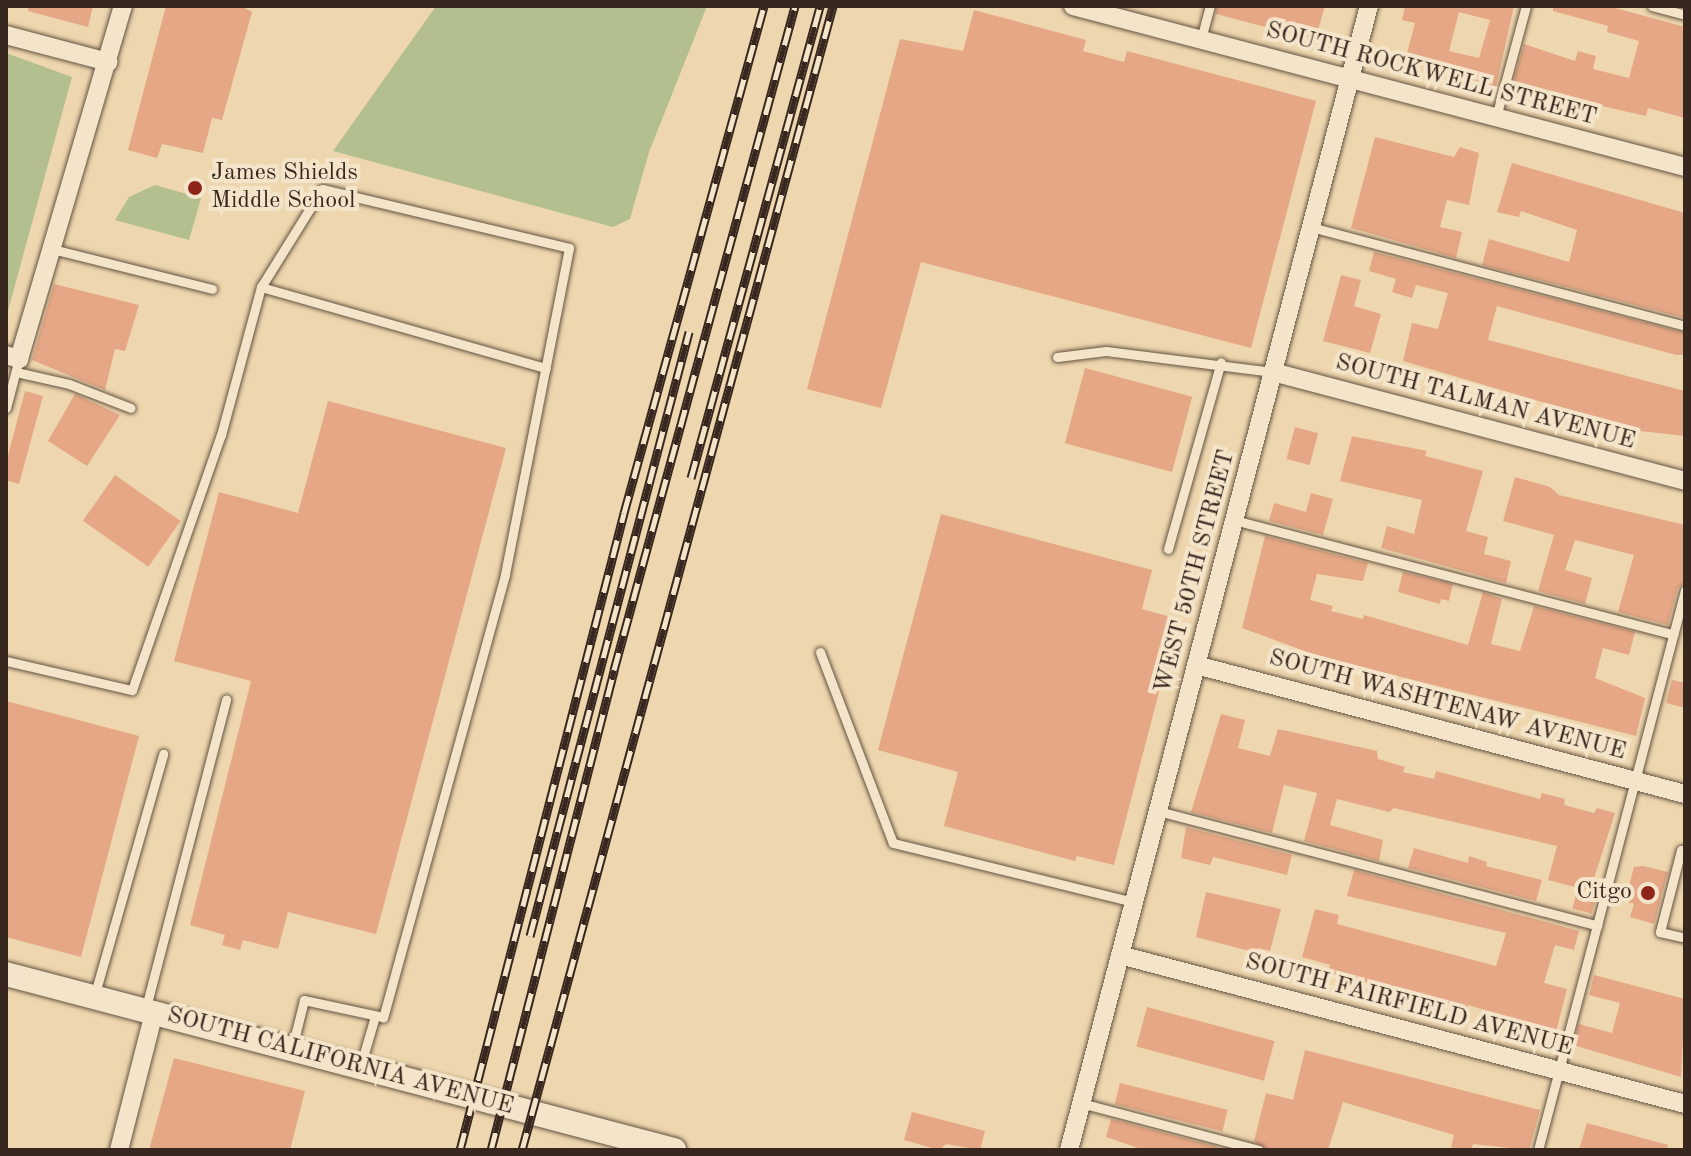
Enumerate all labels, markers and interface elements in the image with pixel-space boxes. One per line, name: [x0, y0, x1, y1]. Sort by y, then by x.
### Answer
street label: SOUTH ROCKWELL STREET: [1262, 17, 1600, 133]
place label: James Shields Middle School: [211, 160, 358, 216]
marker: James Shields Middle School: [186, 179, 204, 197]
street label: SOUTH TALMAN AVENUE: [1332, 349, 1638, 457]
street label: WEST 50TH STREET: [1150, 447, 1242, 697]
street label: SOUTH WASHTENAW AVENUE: [1265, 644, 1629, 768]
place label: Citgo: [1576, 879, 1632, 907]
marker: Citgo: [1639, 884, 1657, 902]
street label: SOUTH FAIRFIELD AVENUE: [1242, 948, 1576, 1064]
street label: SOUTH CALIFORNIA AVENUE: [164, 1002, 516, 1122]

